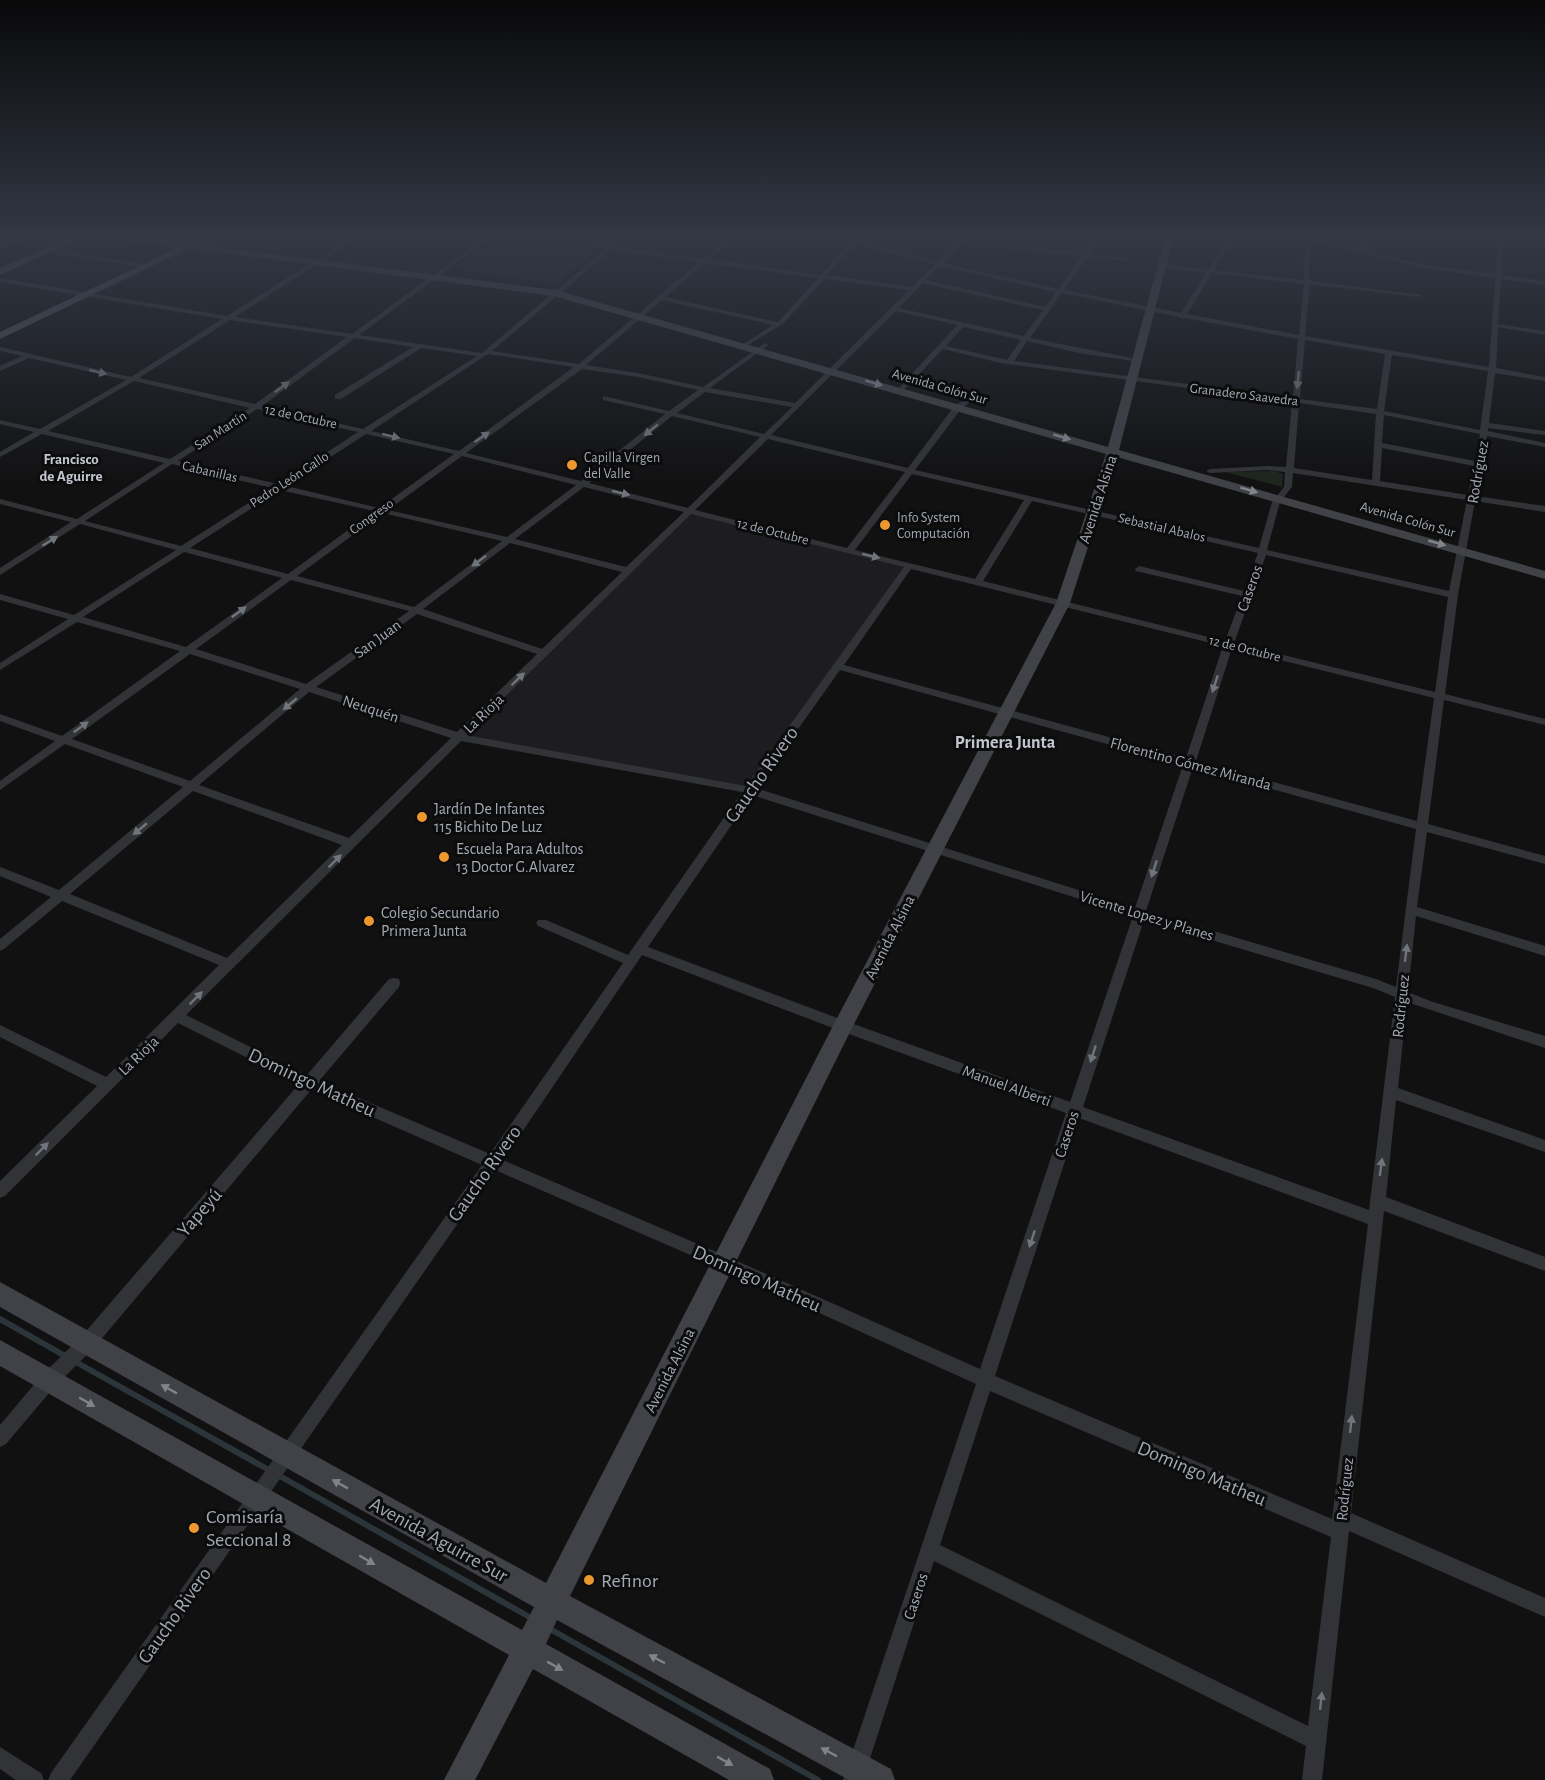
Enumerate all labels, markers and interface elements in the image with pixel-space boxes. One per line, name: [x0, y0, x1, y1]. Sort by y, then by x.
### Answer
street label: Avenida Colón Sur: [891, 367, 989, 407]
one-way arrow: [89, 368, 108, 377]
one-way arrow: [1293, 371, 1303, 390]
one-way arrow: [865, 379, 883, 388]
street label: Granadero Saavedra: [1189, 381, 1299, 409]
one-way arrow: [275, 382, 290, 394]
street label: 12 de Octubre: [263, 402, 338, 431]
street label: San Martín: [192, 409, 249, 453]
one-way arrow: [643, 423, 658, 436]
one-way arrow: [474, 431, 490, 443]
one-way arrow: [382, 432, 400, 442]
one-way arrow: [1053, 433, 1071, 442]
street label: Rodríguez: [1465, 439, 1491, 505]
street label: Pedro León Gallo: [248, 449, 332, 510]
place label: Capilla Virgen del Valle: [584, 451, 660, 481]
district label: Francisco de Aguirre: [39, 452, 103, 484]
street label: Avenida Alsina: [1076, 453, 1120, 546]
marker: Capilla Virgen del Valle: [565, 458, 579, 472]
street label: Cabanillas: [181, 459, 239, 485]
one-way arrow: [1240, 486, 1258, 495]
one-way arrow: [612, 488, 630, 498]
street label: Congreso: [347, 496, 396, 537]
street label: Avenida Colón Sur: [1359, 500, 1457, 540]
place label: Info System Computación: [897, 511, 970, 541]
street label: Sebastial Abalos: [1117, 511, 1207, 545]
street label: 12 de Octubre: [735, 516, 810, 548]
marker: Info System Computación: [878, 518, 892, 532]
one-way arrow: [41, 536, 58, 547]
one-way arrow: [1428, 539, 1446, 548]
one-way arrow: [862, 552, 880, 562]
one-way arrow: [471, 555, 487, 568]
street label: Caseros: [1234, 563, 1266, 614]
one-way arrow: [231, 606, 247, 618]
street label: San Juan: [351, 617, 404, 661]
street label: 12 de Octubre: [1207, 633, 1282, 665]
one-way arrow: [510, 673, 524, 687]
one-way arrow: [1210, 675, 1219, 693]
street label: La Rioja: [461, 691, 508, 737]
street label: Neuquén: [341, 692, 401, 726]
one-way arrow: [283, 697, 298, 710]
one-way arrow: [73, 721, 89, 733]
street label: Gaucho Rivero: [721, 723, 802, 826]
district label: Primera Junta: [955, 734, 1056, 752]
street label: Florentino Gómez Miranda: [1108, 735, 1273, 793]
place label: Jardín De Infantes 115 Bichito De Luz: [434, 801, 545, 835]
marker: Jardín De Infantes 115 Bichito De Luz: [415, 810, 429, 824]
one-way arrow: [133, 822, 148, 835]
place label: Escuela Para Adultos 13 Doctor G.Alvarez: [456, 841, 584, 875]
marker: Escuela Para Adultos 13 Doctor G.Alvarez: [437, 850, 451, 864]
one-way arrow: [327, 855, 341, 869]
one-way arrow: [1149, 860, 1158, 878]
street label: Vicente Lopez y Planes: [1078, 888, 1216, 945]
street label: Avenida Alsina: [862, 893, 918, 982]
place label: Colegio Secundario Primera Junta: [381, 905, 500, 939]
marker: Colegio Secundario Primera Junta: [362, 914, 376, 928]
one-way arrow: [1401, 943, 1411, 962]
street label: Rodríguez: [1390, 973, 1412, 1038]
one-way arrow: [188, 992, 202, 1006]
street label: La Rioja: [116, 1033, 163, 1079]
street label: Domingo Matheu: [245, 1045, 378, 1121]
one-way arrow: [1088, 1045, 1097, 1063]
street label: Manuel Alberti: [960, 1063, 1053, 1109]
street label: Caseros: [1052, 1109, 1082, 1160]
street label: Gaucho Rivero: [444, 1122, 525, 1225]
one-way arrow: [34, 1143, 48, 1157]
one-way arrow: [1376, 1158, 1386, 1177]
street label: Yapeyú: [174, 1185, 226, 1241]
one-way arrow: [1026, 1230, 1036, 1248]
street label: Domingo Matheu: [690, 1242, 824, 1316]
street label: Avenida Alsina: [642, 1326, 698, 1415]
one-way arrow: [161, 1384, 178, 1394]
one-way arrow: [79, 1397, 96, 1407]
one-way arrow: [1347, 1414, 1356, 1433]
street label: Domingo Matheu: [1134, 1438, 1269, 1510]
street label: Rodríguez: [1334, 1456, 1356, 1521]
one-way arrow: [331, 1479, 348, 1489]
street label: Avenida Aguirre Sur: [366, 1494, 511, 1586]
place label: Comisaría Seccional 8: [206, 1507, 291, 1550]
marker: Comisaría Seccional 8: [187, 1521, 201, 1535]
one-way arrow: [359, 1555, 376, 1565]
street label: Gaucho Rivero: [134, 1564, 215, 1667]
place label: Refinor: [601, 1571, 659, 1591]
street label: Caseros: [901, 1571, 931, 1622]
marker: Refinor: [582, 1573, 596, 1587]
one-way arrow: [649, 1654, 666, 1664]
one-way arrow: [547, 1661, 564, 1671]
one-way arrow: [1316, 1691, 1325, 1710]
one-way arrow: [820, 1747, 837, 1757]
one-way arrow: [717, 1756, 734, 1766]

